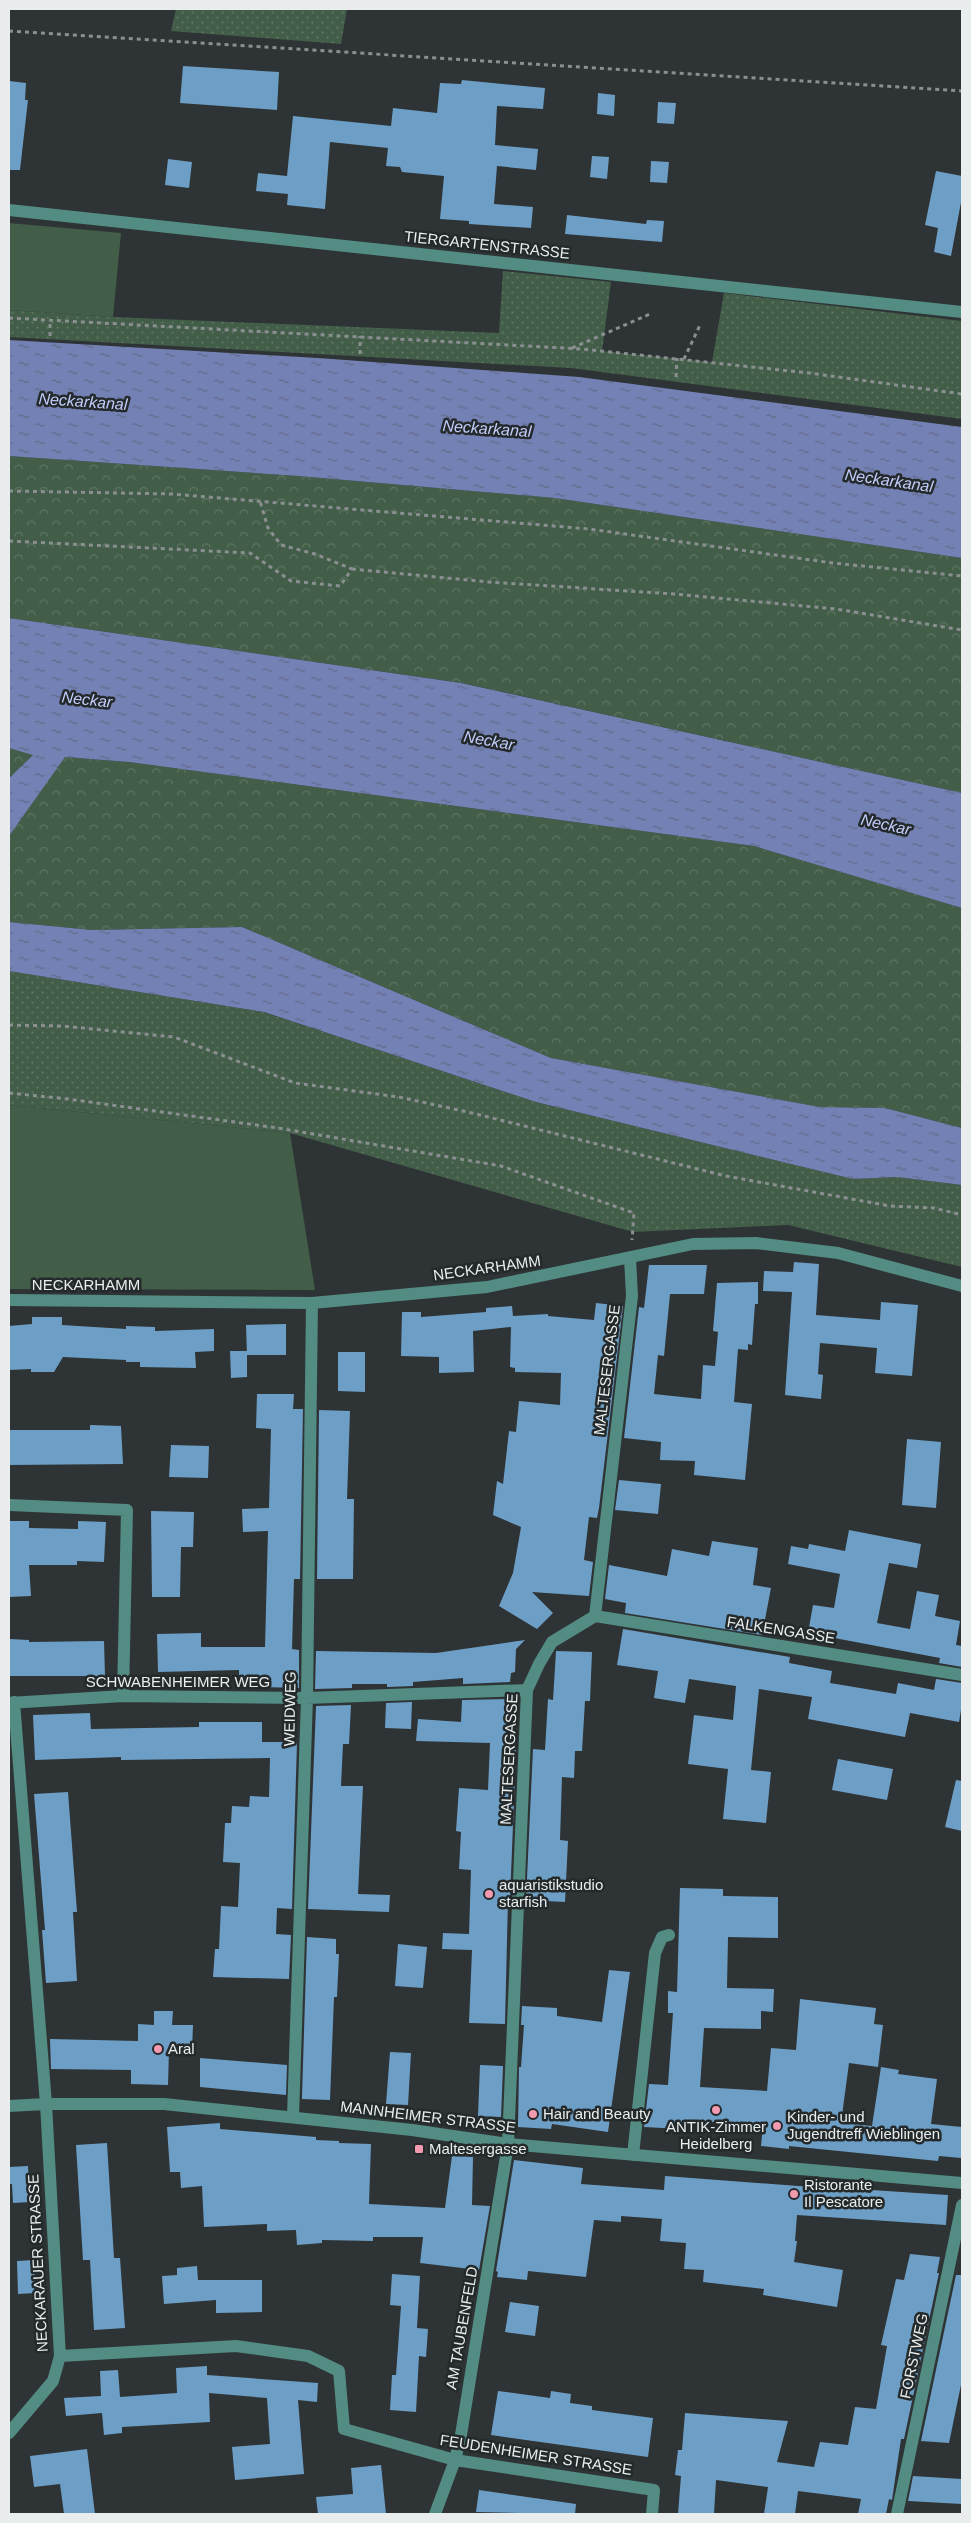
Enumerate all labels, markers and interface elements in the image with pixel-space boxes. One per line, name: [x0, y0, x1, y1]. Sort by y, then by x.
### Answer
street label: TIERGARTENSTRASSE: [403, 227, 571, 262]
water label: Neckarkanal: [38, 390, 128, 413]
water label: Neckarkanal: [442, 417, 532, 440]
water label: Neckarkanal: [844, 466, 935, 495]
water label: Neckar: [61, 688, 114, 711]
water label: Neckar: [462, 728, 516, 753]
water label: Neckar: [859, 811, 913, 838]
street label: NECKARHAMM: [432, 1252, 542, 1283]
street label: NECKARHAMM: [32, 1276, 140, 1293]
street label: MALTESERGASSE: [590, 1304, 623, 1436]
street label: FALKENGASSE: [726, 1613, 836, 1646]
street label: WEIDWEG: [280, 1671, 299, 1747]
street label: SCHWABENHEIMER WEG: [86, 1673, 270, 1690]
street label: MALTESERGASSE: [497, 1693, 520, 1825]
place label: aquaristikstudio starfish: [499, 1876, 603, 1910]
marker: aquaristikstudio starfish: [483, 1888, 495, 1900]
place label: Aral: [168, 2040, 195, 2057]
marker: Aral: [152, 2043, 164, 2055]
street label: MANNHEIMER STRASSE: [339, 2097, 517, 2136]
marker: ANTIK-Zimmer Heidelberg: [710, 2104, 722, 2116]
place label: Hair and Beauty: [543, 2105, 651, 2122]
marker: Hair and Beauty: [527, 2108, 539, 2120]
place label: Kinder- und Jugendtreff Wieblingen: [787, 2108, 940, 2142]
place label: ANTIK-Zimmer Heidelberg: [666, 2118, 766, 2152]
marker: Kinder- und Jugendtreff Wieblingen: [771, 2120, 783, 2132]
place label: Maltesergasse: [429, 2140, 527, 2157]
marker: Maltesergasse: [413, 2143, 425, 2155]
street label: NECKARAUER STRASSE: [24, 2174, 51, 2353]
place label: Ristorante Il Pescatore: [804, 2176, 883, 2210]
marker: Ristorante Il Pescatore: [788, 2188, 800, 2200]
street label: AM TAUBENFELD: [442, 2265, 481, 2391]
street label: FORSTWEG: [896, 2312, 931, 2400]
street label: FEUDENHEIMER STRASSE: [439, 2431, 633, 2478]

